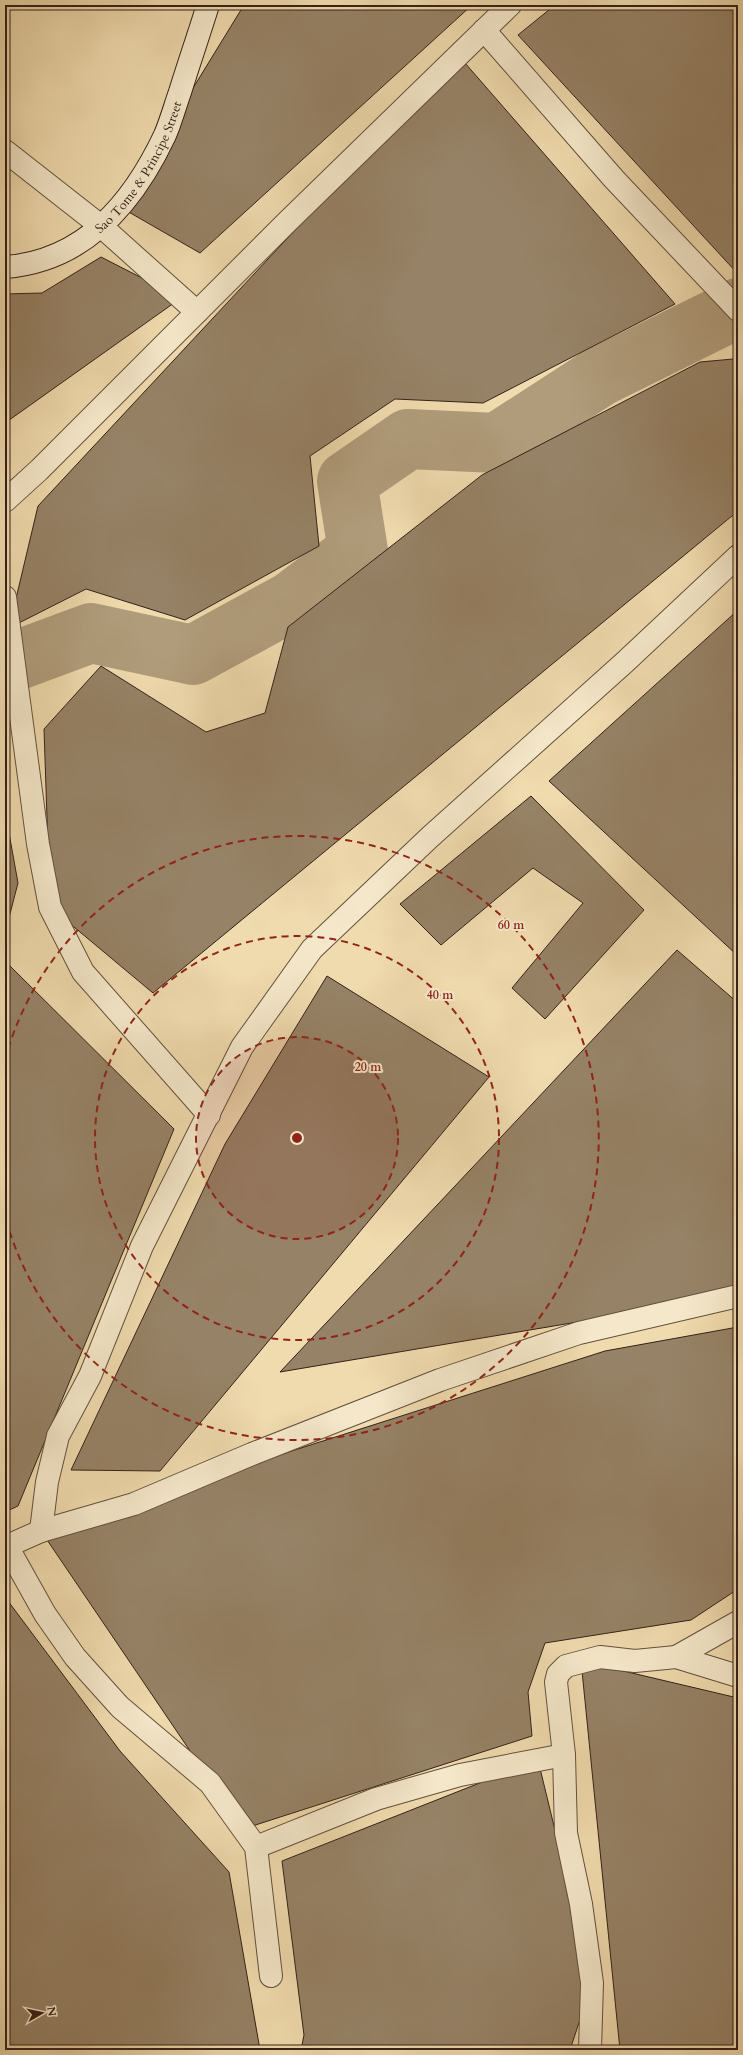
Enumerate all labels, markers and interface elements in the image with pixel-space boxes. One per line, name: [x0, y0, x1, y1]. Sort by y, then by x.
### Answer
street label: Sao Tome & Principe Street: [91, 99, 186, 238]
text: 60 m: [498, 917, 525, 933]
text: 40 m: [427, 987, 454, 1003]
text: 20 m: [355, 1059, 382, 1075]
centre of rings: [290, 1131, 304, 1145]
north arrow: [22, 1993, 62, 2033]
text: N: [43, 2006, 60, 2018]

